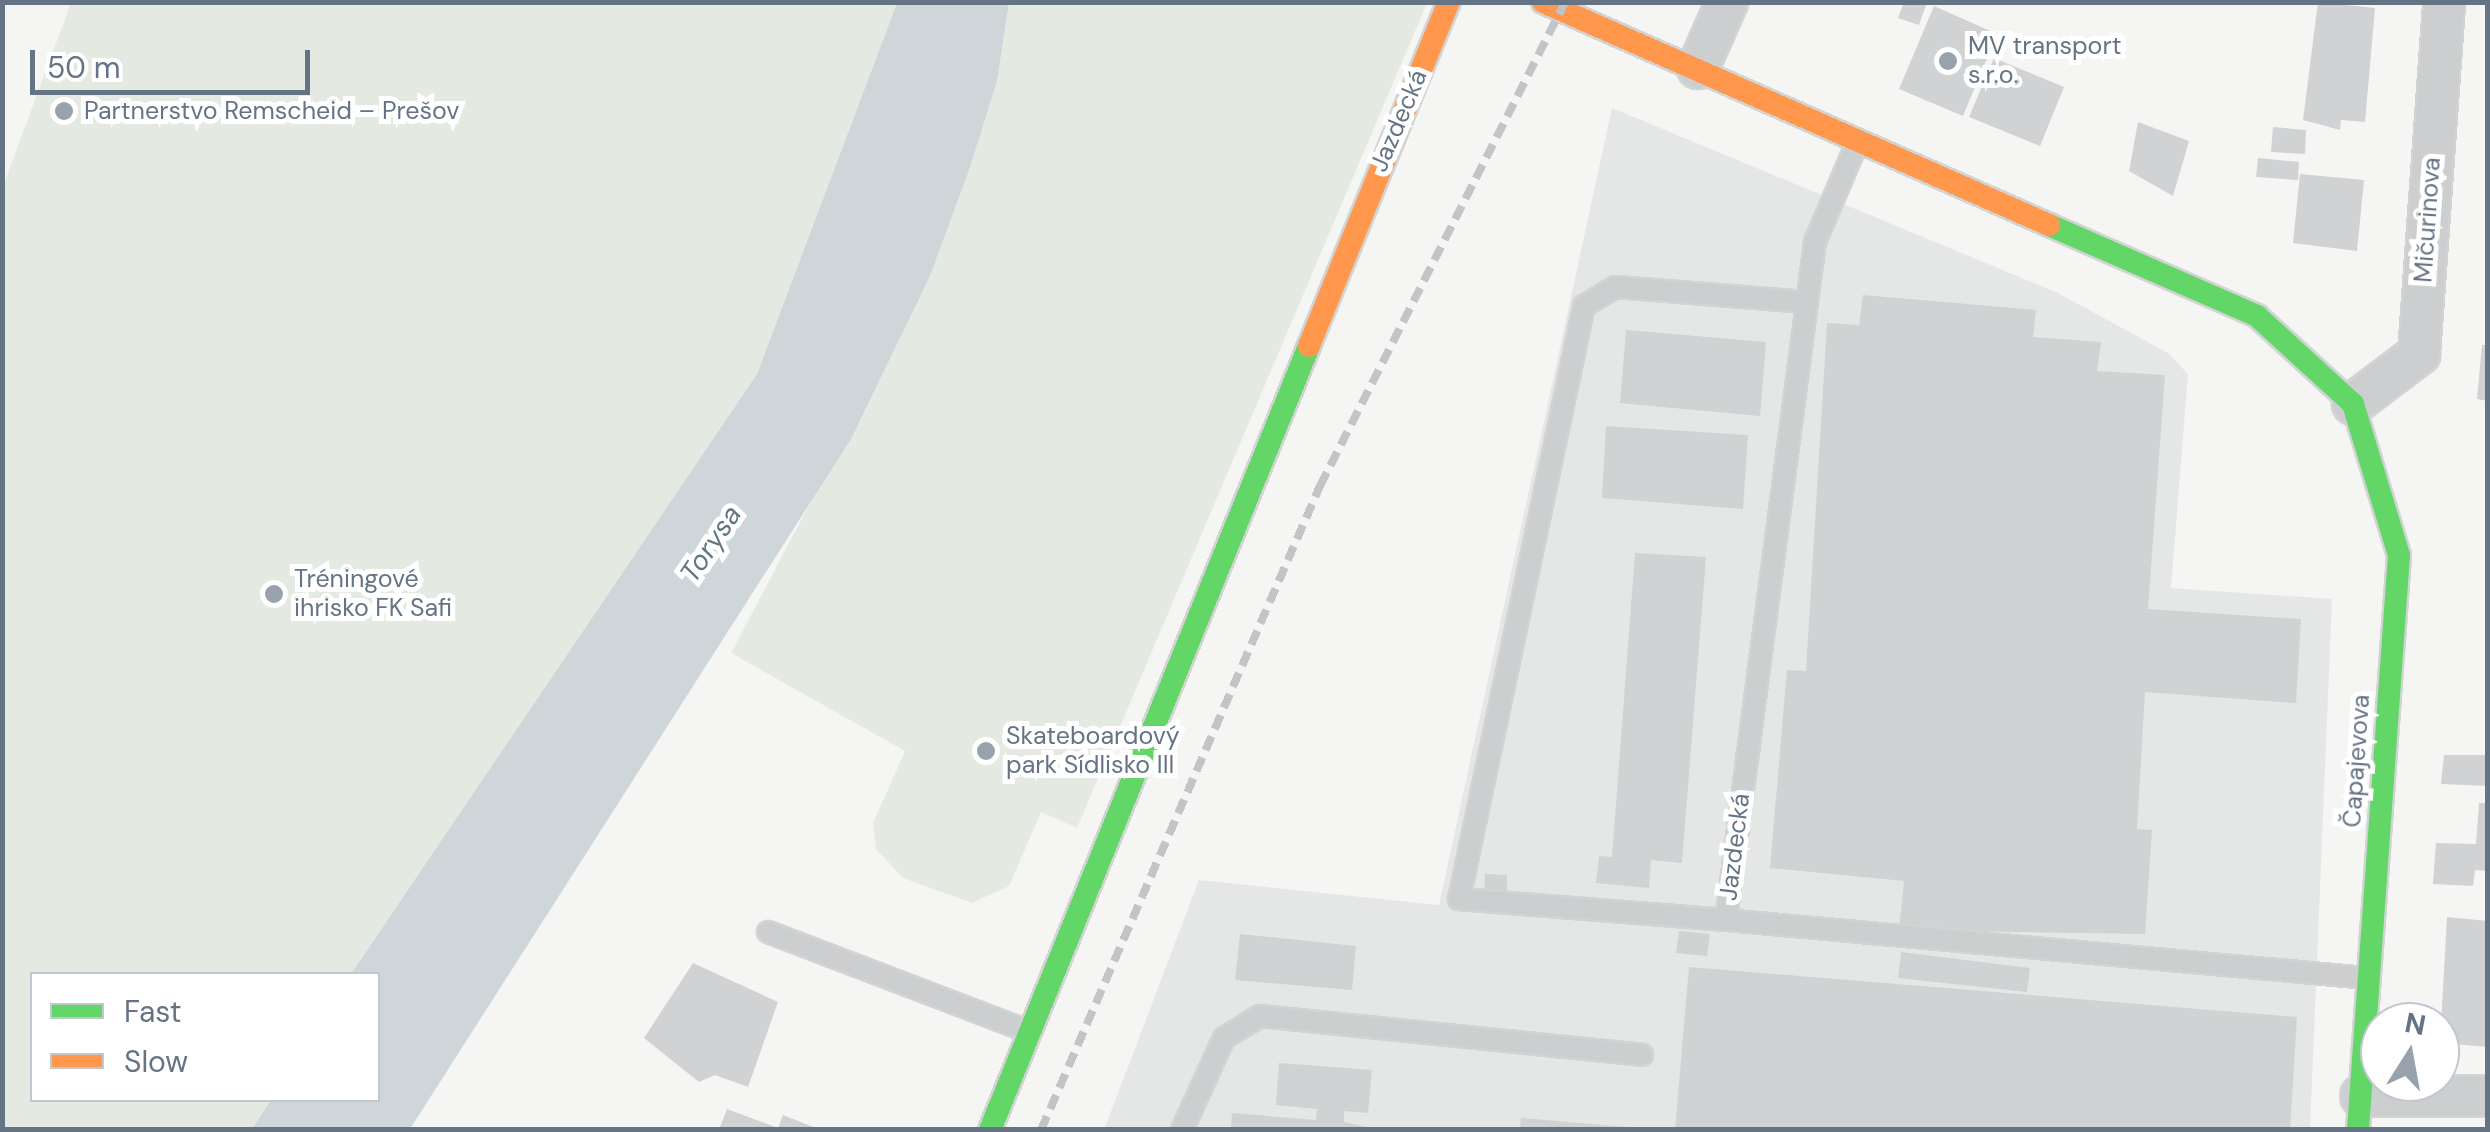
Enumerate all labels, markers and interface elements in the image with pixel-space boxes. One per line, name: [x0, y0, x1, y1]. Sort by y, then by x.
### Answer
scale bar: [35, 30, 315, 92]
place label: MV transport s.r.o.: [1968, 32, 2121, 91]
text: 50 m: [47, 48, 121, 87]
marker: MV transport s.r.o.: [1937, 50, 1959, 72]
street label: Jazdecká: [1364, 66, 1434, 176]
place label: Partnerstvo Remscheid – Prešov: [84, 96, 459, 126]
marker: Partnerstvo Remscheid – Prešov: [53, 100, 75, 122]
street label: Mičurinova: [2409, 156, 2447, 284]
water label: Torysa: [673, 499, 749, 589]
place label: Tréningové ihrisko FK Safi: [294, 565, 452, 624]
marker: Tréningové ihrisko FK Safi: [263, 583, 285, 605]
street label: Čapajevova: [2337, 693, 2377, 829]
place label: Skateboardový park Sídlisko III: [1006, 722, 1180, 781]
marker: Skateboardový park Sídlisko III: [975, 740, 997, 762]
street label: Jazdecká: [1714, 792, 1756, 902]
legend: [30, 972, 380, 1102]
text: Fast: [124, 992, 182, 1031]
north arrow: [2360, 1002, 2460, 1102]
text: N: [2402, 1004, 2429, 1044]
text: Slow: [124, 1042, 188, 1081]

